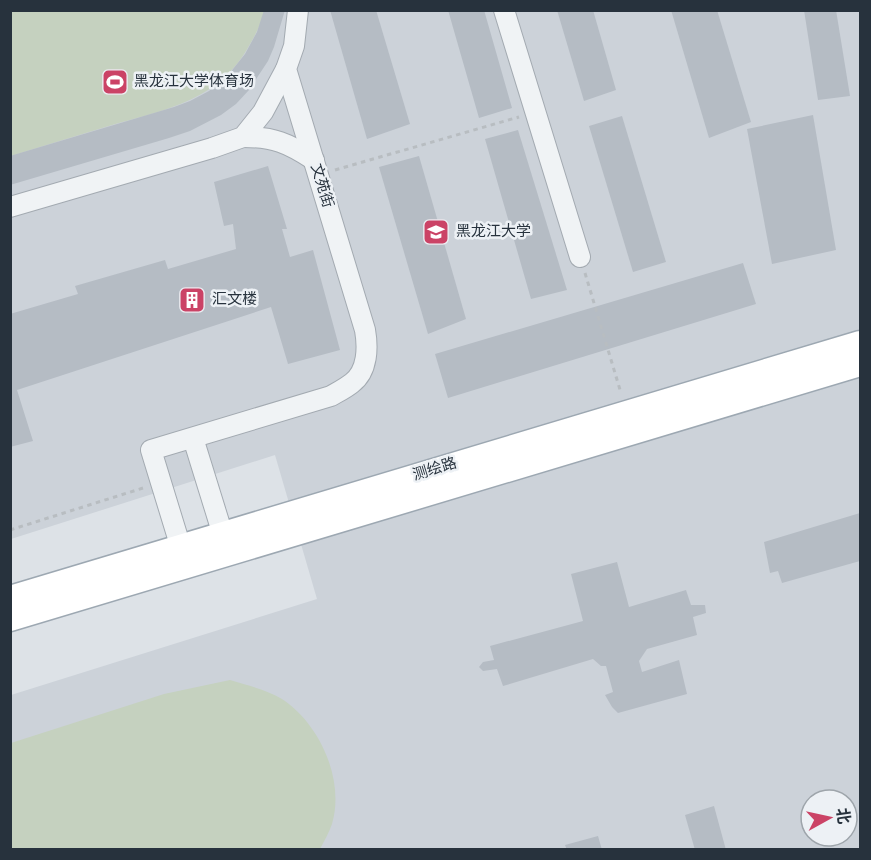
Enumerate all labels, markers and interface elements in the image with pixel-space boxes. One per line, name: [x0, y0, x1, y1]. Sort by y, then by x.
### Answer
sports icon: 黑龙江大学体育场: [100, 67, 130, 97]
place label: 黑龙江大学体育场: [134, 72, 254, 92]
street label: 文苑街: [305, 162, 337, 210]
school or university icon: 黑龙江大学: [421, 217, 451, 247]
place label: 黑龙江大学: [456, 222, 531, 242]
building icon: 汇文楼: [177, 285, 207, 315]
place label: 汇文楼: [212, 291, 257, 310]
street label: 测绘路: [410, 453, 459, 486]
north arrow: [799, 788, 859, 848]
text: 北: [831, 807, 853, 826]

